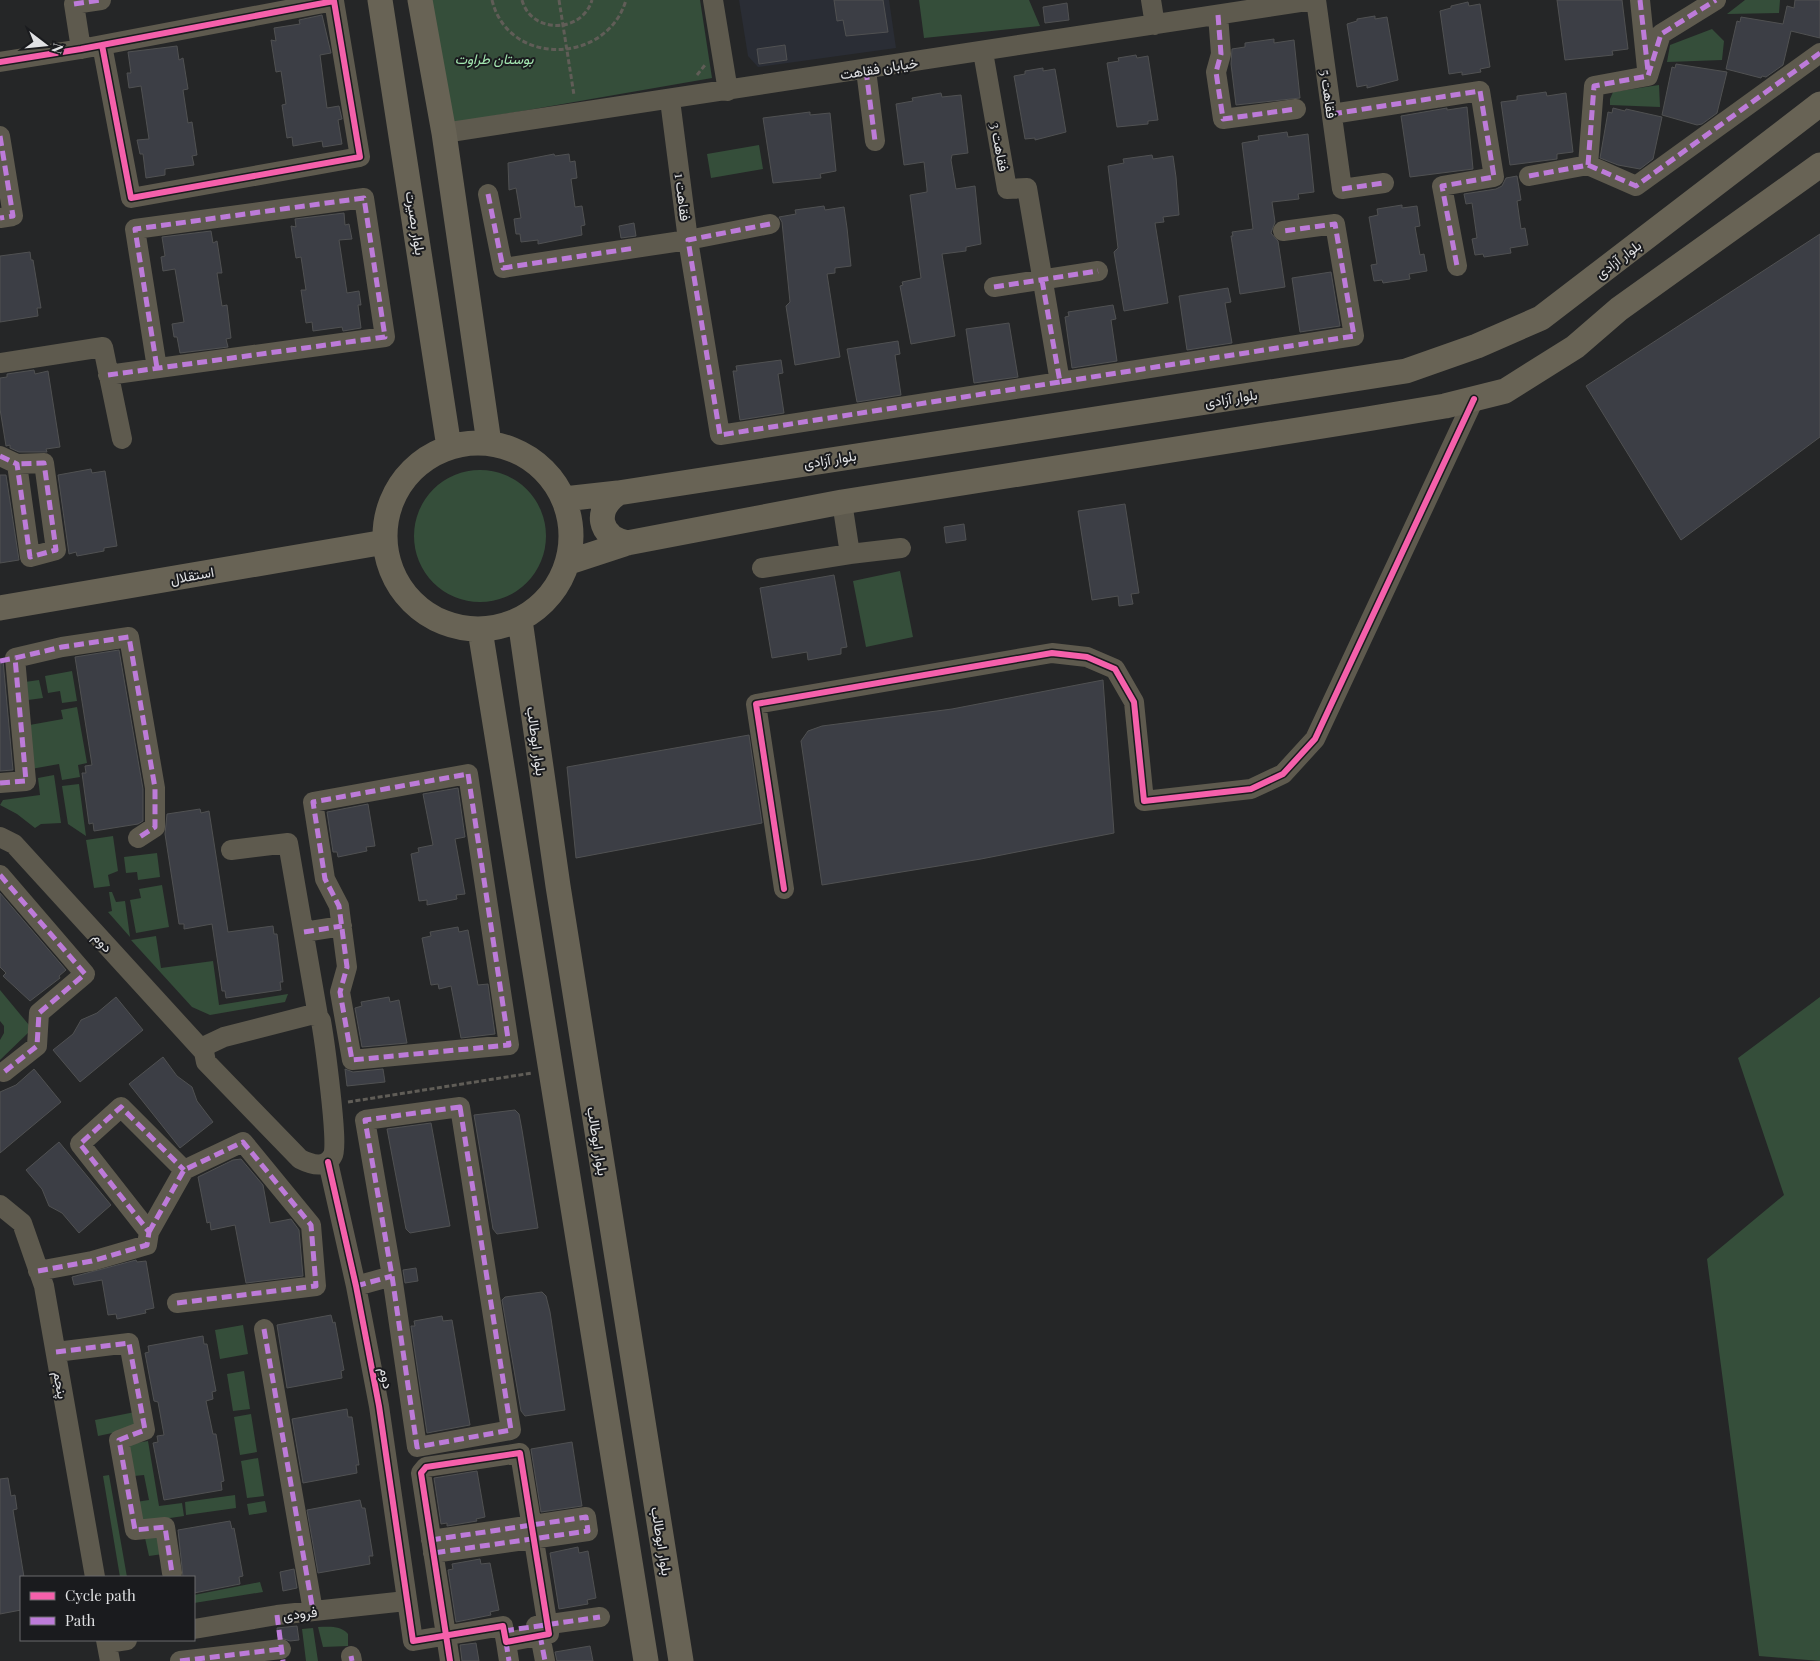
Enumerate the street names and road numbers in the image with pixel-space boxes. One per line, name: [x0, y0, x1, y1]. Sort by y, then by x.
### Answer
street label: خیابان فقاهت: [839, 52, 919, 84]
street label: فقاهت 5: [1316, 68, 1342, 120]
street label: فقاهت 3: [986, 121, 1014, 173]
street label: فقاهت 1: [671, 172, 695, 222]
street label: بلوار بصیرت: [402, 190, 430, 256]
street label: بلوار آزادی: [1591, 235, 1645, 283]
street label: بلوار آزادی: [1203, 384, 1259, 412]
street label: بلوار آزادی: [802, 445, 858, 473]
street label: استقلال: [169, 562, 215, 589]
street label: بلوار ابوطالب: [523, 705, 551, 777]
street label: دوم: [89, 928, 117, 956]
street label: بلوار ابوطالب: [583, 1105, 613, 1177]
street label: دوم: [376, 1366, 398, 1391]
street label: پنجم: [48, 1370, 73, 1400]
street label: بلوار ابوطالب: [647, 1505, 677, 1577]
street label: فرودی: [282, 1601, 318, 1625]

